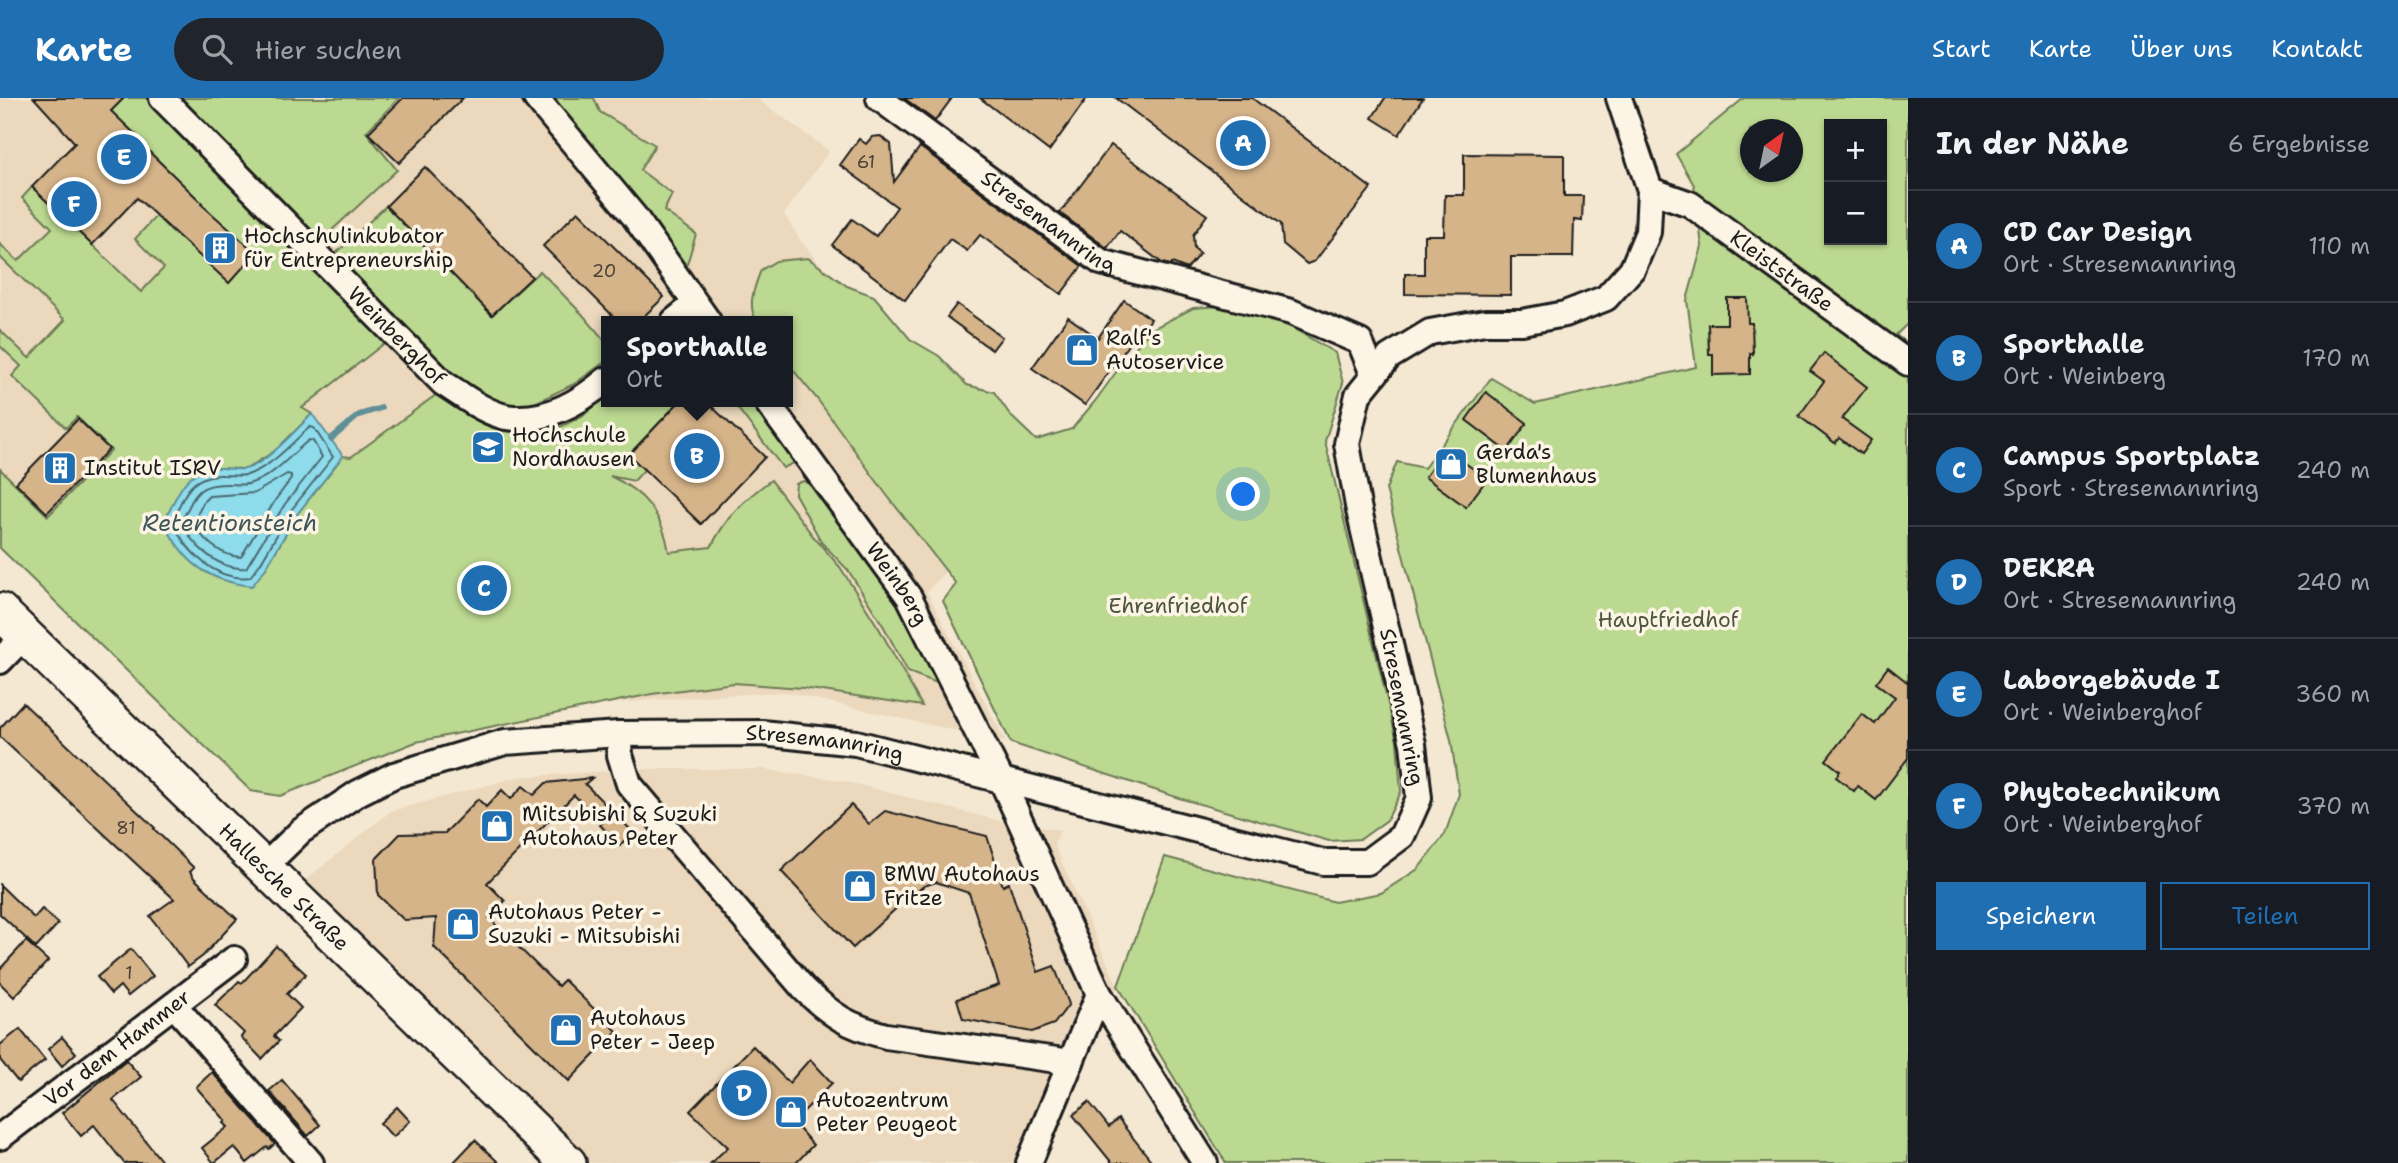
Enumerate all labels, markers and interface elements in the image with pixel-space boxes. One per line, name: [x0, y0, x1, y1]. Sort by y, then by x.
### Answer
search box: [174, 18, 664, 81]
text: Karte: [35, 27, 132, 72]
icon: search: [198, 30, 236, 68]
text: Hier suchen: [254, 32, 402, 67]
text: Start: [1932, 33, 1991, 65]
text: Karte: [2029, 33, 2092, 65]
text: Über uns: [2130, 33, 2233, 65]
text: Kontakt: [2271, 33, 2363, 65]
pin: A: [1220, 117, 1266, 169]
north arrow: [1740, 119, 1803, 182]
map controls: [1824, 119, 1887, 245]
button: +: [1824, 119, 1887, 182]
text: In der Nähe: [1936, 123, 2129, 164]
text: 6 Ergebnisse: [2228, 129, 2370, 159]
pin: E: [101, 131, 147, 183]
house number: 61: [857, 150, 875, 174]
street label: Stresemannring: [975, 164, 1118, 279]
pin: F: [51, 178, 97, 230]
button: −: [1824, 182, 1887, 245]
text: CD Car Design: [2003, 214, 2192, 249]
place label: Hochschulinkubator für Entrepreneurship: [244, 222, 453, 274]
street label: Kleiststraße: [1724, 224, 1839, 318]
building icon: Hochschulinkubator für Entrepreneurship: [201, 229, 239, 267]
text: A: [1950, 231, 1968, 261]
text: 110 m: [2308, 231, 2370, 261]
text: Ort · Stresemannring: [2003, 249, 2236, 279]
house number: 20: [592, 259, 616, 283]
street label: Weinberghof: [342, 280, 452, 392]
popup: [601, 316, 793, 407]
place label: Ralf's Autoservice: [1106, 324, 1224, 376]
text: Sporthalle: [2003, 326, 2145, 361]
text: Sporthalle: [626, 329, 768, 364]
shop icon: Ralf's Autoservice: [1063, 331, 1101, 369]
text: B: [1952, 343, 1966, 373]
text: 170 m: [2302, 343, 2370, 373]
text: Ort · Weinberg: [2003, 361, 2166, 391]
text: Ort: [626, 364, 663, 394]
place label: Hochschule Nordhausen: [512, 421, 635, 473]
school or university icon: Hochschule Nordhausen: [469, 428, 507, 466]
pin: B: [674, 430, 720, 482]
place label: Gerda's Blumenhaus: [1476, 438, 1597, 490]
text: Campus Sportplatz: [2003, 438, 2260, 473]
shop icon: Gerda's Blumenhaus: [1432, 445, 1470, 483]
building icon: Institut ISRV: [41, 449, 79, 487]
place label: Institut ISRV: [84, 454, 221, 482]
text: C: [1952, 455, 1966, 485]
text: 240 m: [2296, 455, 2370, 485]
text: Sport · Stresemannring: [2003, 473, 2259, 503]
your location: [1226, 477, 1260, 511]
water label: Retentionsteich: [142, 508, 318, 538]
street label: Weinberg: [860, 536, 935, 630]
text: DEKRA: [2003, 550, 2095, 585]
pin: C: [461, 562, 507, 614]
text: D: [1951, 567, 1967, 597]
text: 240 m: [2296, 567, 2370, 597]
text: Ort · Stresemannring: [2003, 585, 2236, 615]
park label: Ehrenfriedhof: [1109, 592, 1248, 620]
park label: Hauptfriedhof: [1598, 606, 1739, 634]
street label: Stresemannring: [1373, 626, 1431, 788]
text: Laborgebäude I: [2003, 662, 2220, 697]
text: E: [1951, 679, 1967, 709]
text: 360 m: [2295, 679, 2370, 709]
text: Ort · Weinberghof: [2003, 697, 2202, 727]
street label: Stresemannring: [746, 719, 907, 769]
text: Phytotechnikum: [2003, 774, 2220, 809]
text: F: [1952, 791, 1966, 821]
text: 370 m: [2297, 791, 2370, 821]
place label: Mitsubishi & Suzuki Autohaus Peter: [522, 800, 717, 852]
shop icon: Mitsubishi & Suzuki Autohaus Peter: [478, 807, 516, 845]
text: Ort · Weinberghof: [2003, 809, 2202, 839]
house number: 81: [116, 816, 136, 840]
street label: Hallesche Straße: [213, 817, 355, 957]
place label: BMW Autohaus Fritze: [884, 860, 1040, 912]
shop icon: BMW Autohaus Fritze: [841, 867, 879, 905]
button: Speichern: [1936, 882, 2146, 950]
button: Teilen: [2160, 882, 2370, 950]
place label: Autohaus Peter - Suzuki - Mitsubishi: [488, 898, 680, 950]
shop icon: Autohaus Peter - Suzuki - Mitsubishi: [444, 905, 482, 943]
house number: 1: [125, 961, 133, 985]
street label: Vor dem Hammer: [38, 983, 196, 1113]
place label: Autohaus Peter - Jeep: [590, 1004, 715, 1056]
shop icon: Autohaus Peter - Jeep: [547, 1011, 585, 1049]
pin: D: [721, 1067, 767, 1119]
place label: Autozentrum Peter Peugeot: [816, 1086, 957, 1138]
shop icon: Autozentrum Peter Peugeot: [772, 1093, 810, 1131]

